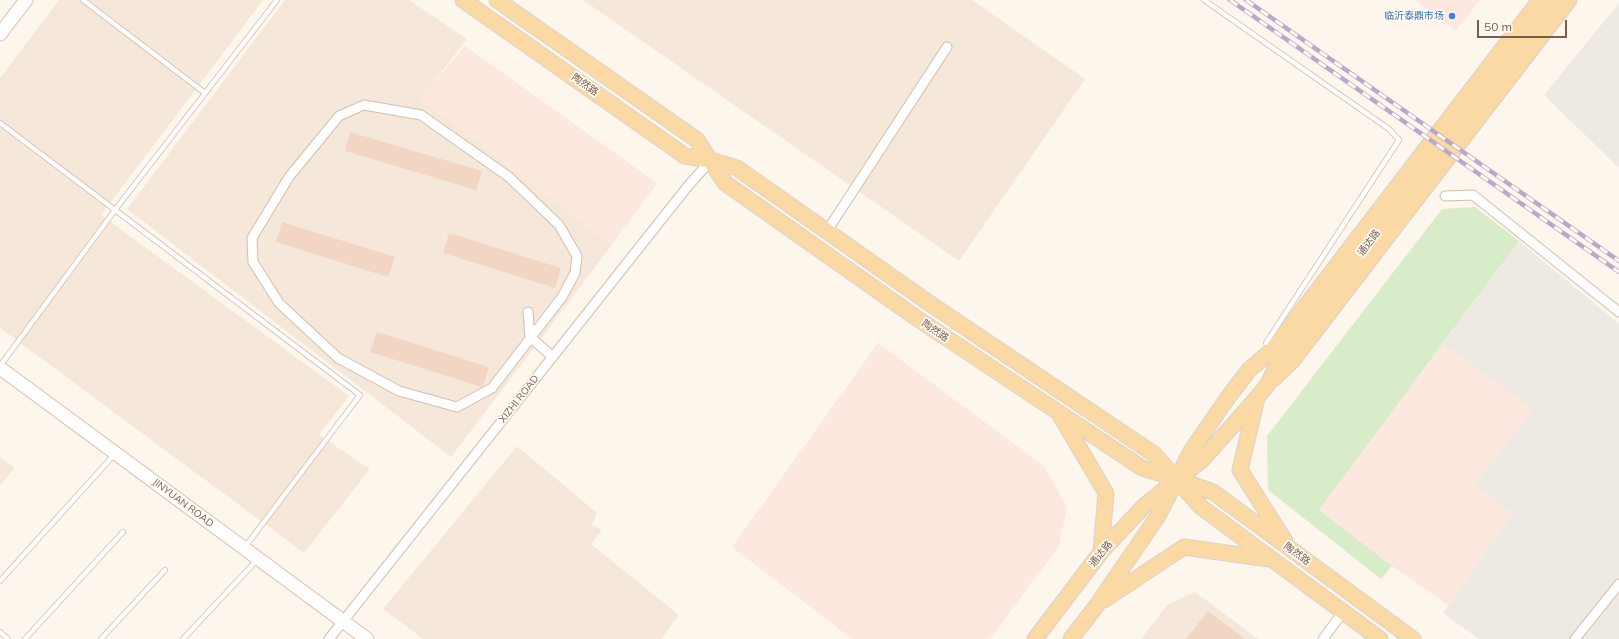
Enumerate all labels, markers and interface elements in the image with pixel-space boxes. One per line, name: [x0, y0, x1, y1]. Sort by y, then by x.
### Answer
place label: 临沂泰鼎市场: [1384, 10, 1444, 22]
marker: 临沂泰鼎市场: [1447, 11, 1457, 21]
scale bar: [1479, 12, 1569, 38]
text: 50 m: [1484, 19, 1512, 34]
street label: 陶然路: [569, 71, 601, 99]
street label: 通达路: [1355, 227, 1383, 259]
street label: 陶然路: [919, 318, 951, 344]
street label: XIZHI ROAD: [497, 373, 541, 425]
street label: JINYUAN ROAD: [150, 476, 216, 530]
street label: 通达路: [1087, 539, 1115, 569]
street label: 陶然路: [1281, 540, 1313, 568]

